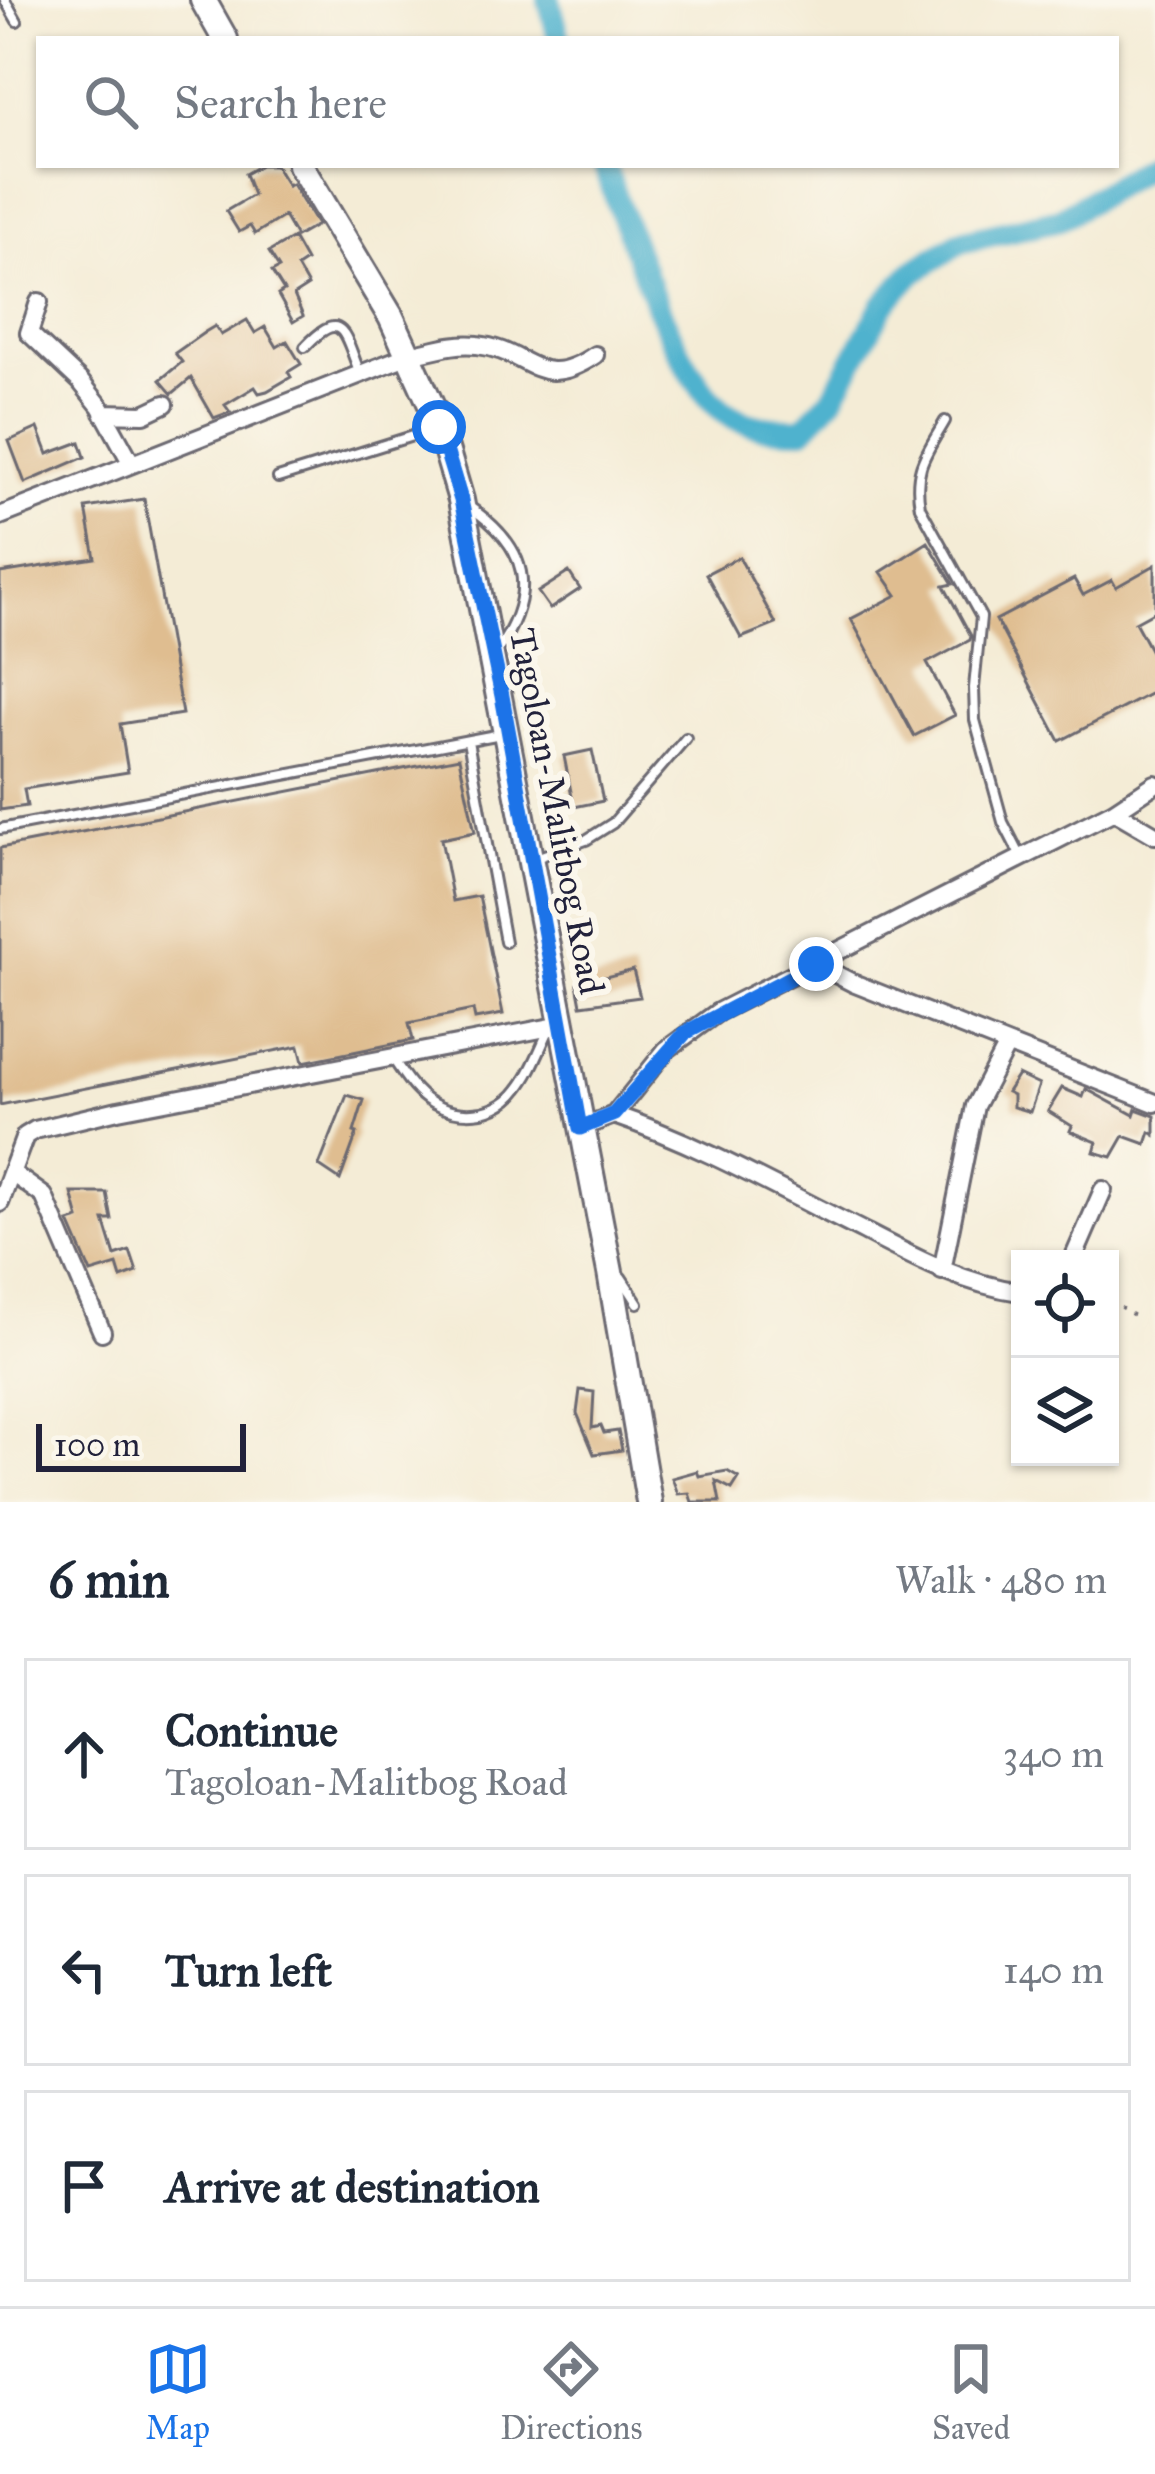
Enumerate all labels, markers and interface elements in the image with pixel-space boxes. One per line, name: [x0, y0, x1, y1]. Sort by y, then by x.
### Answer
search box: [36, 36, 1119, 168]
icon: search: [78, 69, 144, 135]
text: Search here: [174, 75, 387, 130]
route start: [412, 400, 466, 454]
street label: Tagoloan-Malitbog Road: [500, 624, 614, 998]
route end: [789, 937, 843, 991]
map controls: [1011, 1250, 1119, 1466]
button: locate: [1011, 1250, 1119, 1358]
button: layers: [1011, 1358, 1119, 1466]
scale bar: [36, 1418, 246, 1471]
text: 100 m: [54, 1425, 140, 1465]
text: 6 min: [48, 1549, 170, 1611]
text: Walk · 480 m: [895, 1556, 1107, 1604]
text: Continue: [165, 1703, 338, 1758]
icon: ahead: [51, 1721, 117, 1787]
text: 340 m: [1003, 1730, 1104, 1778]
text: Tagoloan-Malitbog Road: [165, 1758, 568, 1806]
icon: left: [51, 1937, 117, 2003]
text: Turn left: [165, 1943, 332, 1998]
text: 140 m: [1003, 1946, 1104, 1994]
icon: arrive: [51, 2153, 117, 2219]
text: Arrive at destination: [165, 2159, 540, 2214]
tab: Map: [145, 2336, 211, 2448]
tab: Directions: [500, 2336, 642, 2448]
tab: Saved: [932, 2336, 1010, 2448]

